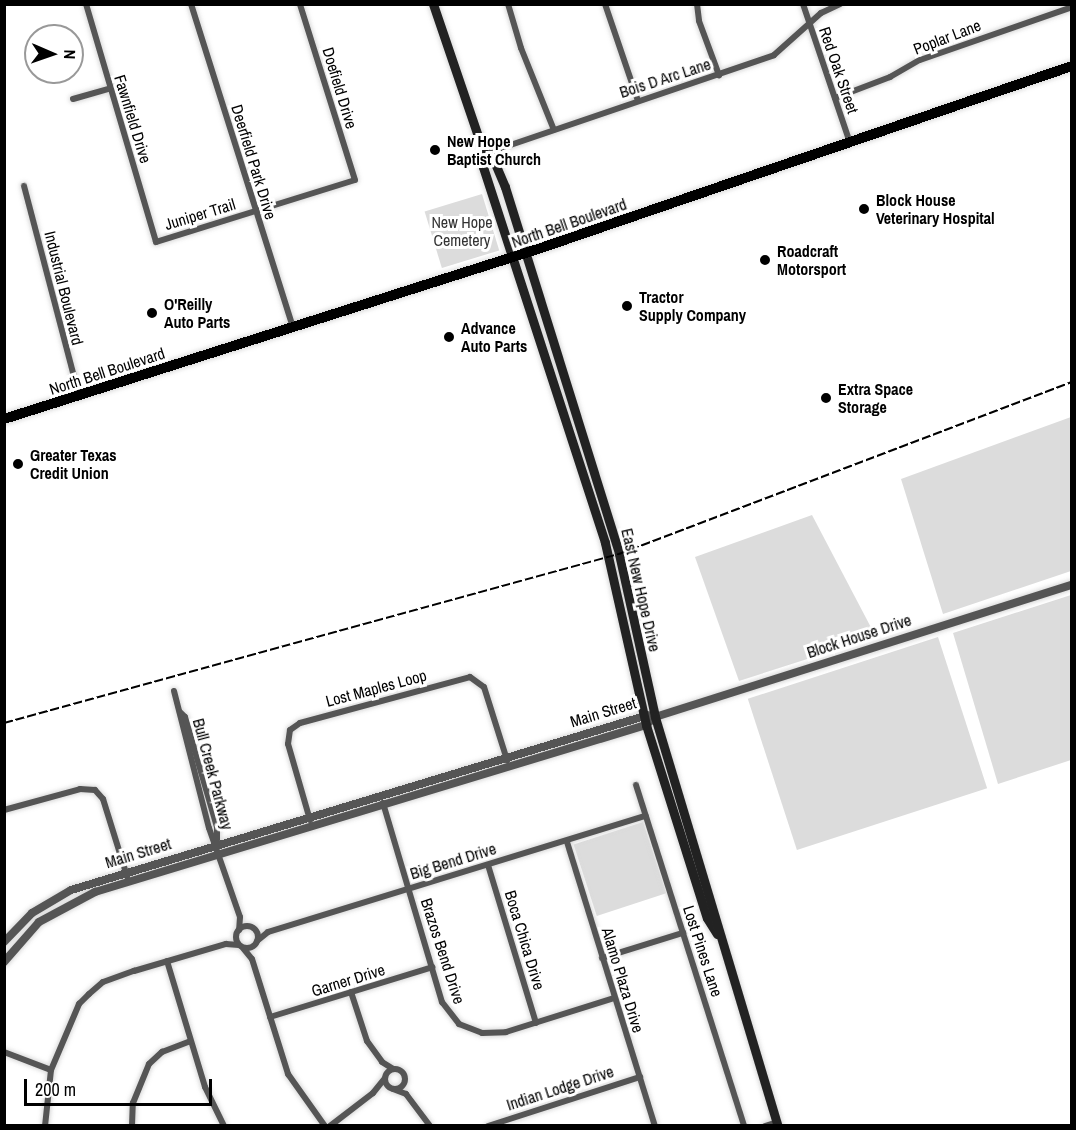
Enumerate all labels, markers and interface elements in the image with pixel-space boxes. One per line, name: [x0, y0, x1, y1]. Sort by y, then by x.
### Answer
street label: Poplar Lane: [911, 15, 983, 59]
north arrow: [24, 24, 84, 84]
street label: Red Oak Street: [815, 24, 863, 116]
street label: Doefield Drive: [319, 45, 361, 131]
text: N: [59, 49, 81, 60]
street label: Bois D Arc Lane: [617, 54, 713, 102]
street label: Fawnfield Drive: [110, 73, 156, 165]
street label: Deerfield Park Drive: [227, 102, 281, 222]
place label: New Hope Baptist Church: [447, 131, 541, 169]
marker: New Hope Baptist Church: [428, 143, 442, 157]
place label: Block House Veterinary Hospital: [876, 190, 995, 228]
street label: Juniper Trail: [162, 194, 238, 234]
street label: North Bell Boulevard: [509, 194, 629, 252]
marker: Block House Veterinary Hospital: [857, 202, 871, 216]
park label: New Hope Cemetery: [431, 212, 493, 250]
street label: Industrial Boulevard: [41, 229, 87, 347]
place label: Roadcraft Motorsport: [777, 241, 846, 279]
marker: Roadcraft Motorsport: [758, 253, 772, 267]
place label: Tractor Supply Company: [639, 287, 746, 325]
place label: O'Reilly Auto Parts: [164, 294, 230, 332]
marker: Tractor Supply Company: [620, 299, 634, 313]
marker: O'Reilly Auto Parts: [145, 306, 159, 320]
place label: Advance Auto Parts: [461, 318, 527, 356]
marker: Advance Auto Parts: [442, 330, 456, 344]
street label: North Bell Boulevard: [47, 343, 167, 399]
place label: Extra Space Storage: [838, 379, 913, 417]
marker: Extra Space Storage: [819, 391, 833, 405]
place label: Greater Texas Credit Union: [30, 445, 117, 483]
marker: Greater Texas Credit Union: [11, 457, 25, 471]
street label: East New Hope Drive: [617, 526, 665, 654]
street label: Block House Drive: [804, 610, 914, 662]
street label: Lost Maples Loop: [323, 665, 429, 711]
street label: Main Street: [568, 693, 638, 731]
street label: Bull Creek Parkway: [189, 716, 237, 832]
street label: Main Street: [103, 834, 173, 872]
street label: Big Bend Drive: [408, 839, 498, 883]
street label: Boca Chica Drive: [501, 888, 549, 992]
street label: Brazos Bend Drive: [417, 896, 469, 1006]
street label: Lost Pines Lane: [679, 903, 727, 999]
street label: Alamo Plaza Drive: [598, 925, 648, 1035]
street label: Garner Drive: [309, 960, 387, 1000]
street label: Indian Lodge Drive: [504, 1062, 616, 1114]
scale bar: [27, 1067, 214, 1105]
text: 200 m: [35, 1077, 76, 1102]

